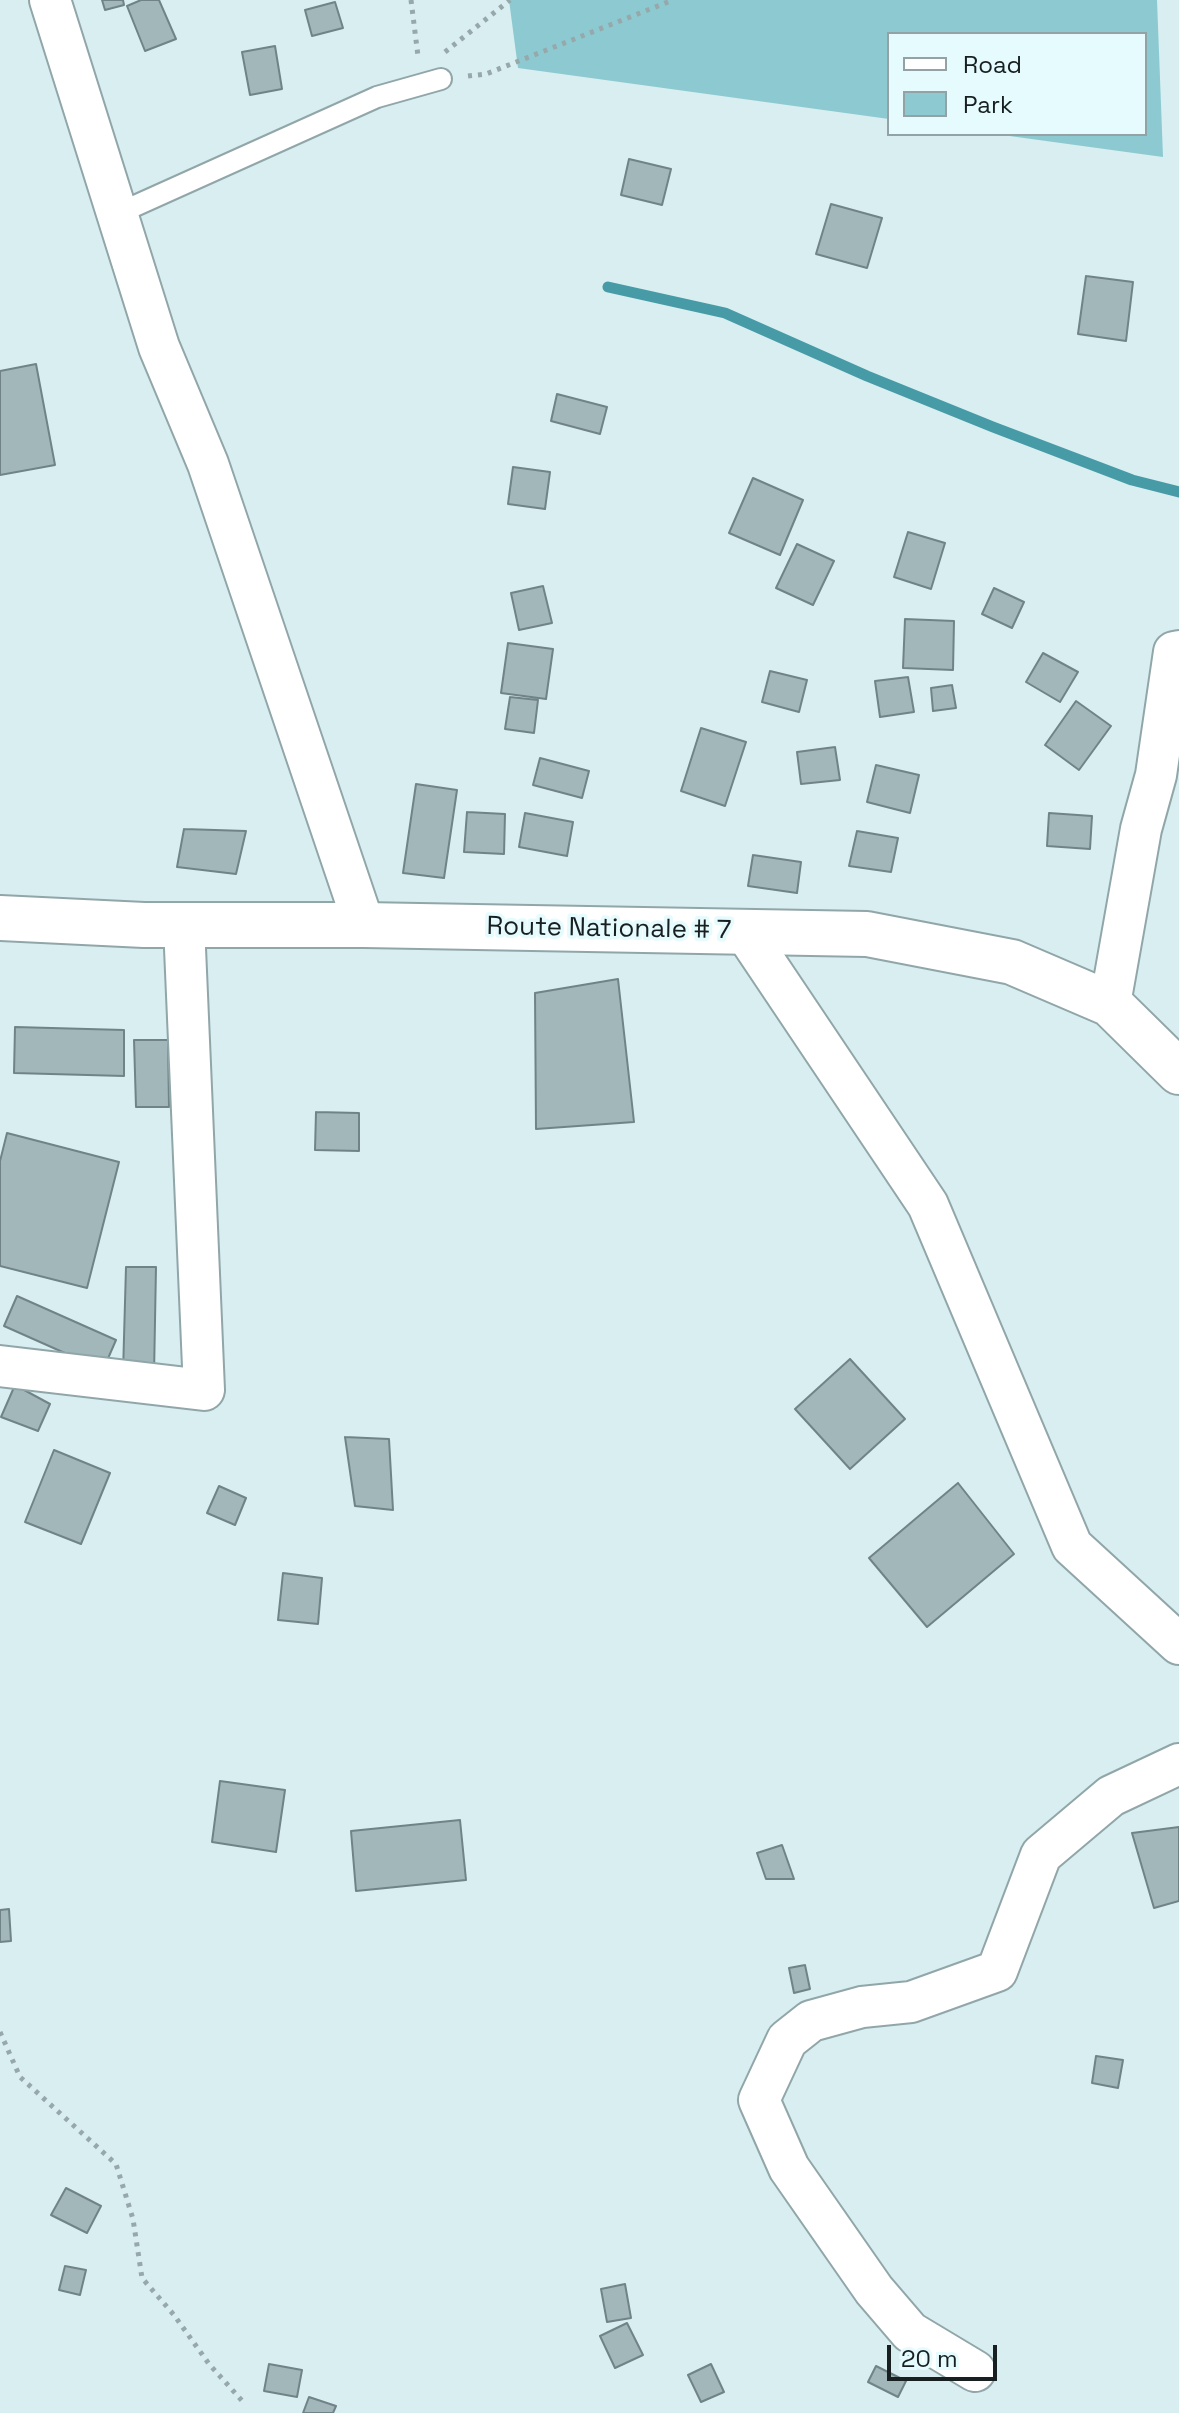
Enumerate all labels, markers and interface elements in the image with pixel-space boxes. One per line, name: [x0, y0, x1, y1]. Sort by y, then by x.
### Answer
legend: [887, 32, 1147, 136]
text: Road: [963, 49, 1022, 80]
text: Park: [963, 89, 1013, 120]
street label: Route Nationale # 7: [486, 911, 732, 947]
scale bar: [891, 2329, 1001, 2379]
text: 20 m: [901, 2343, 958, 2374]

